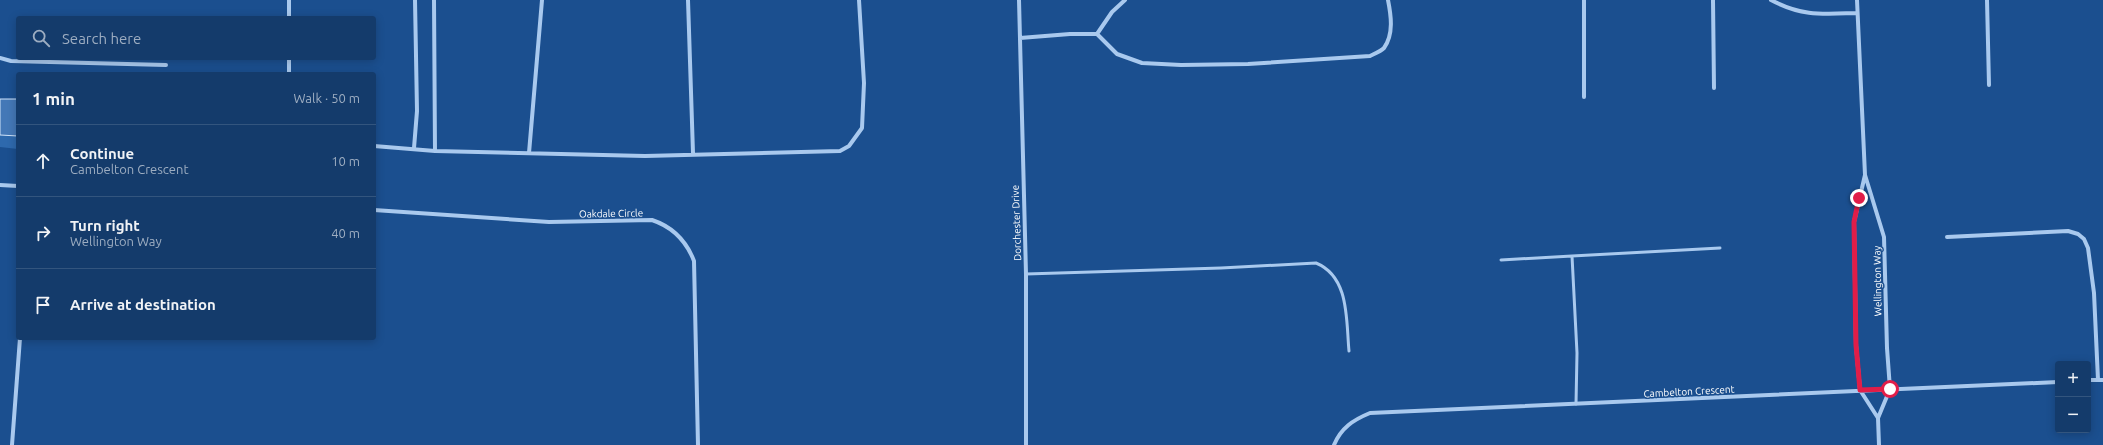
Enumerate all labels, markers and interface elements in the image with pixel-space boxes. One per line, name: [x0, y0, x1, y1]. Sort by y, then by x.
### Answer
search box: [16, 16, 376, 60]
icon: search: [30, 27, 52, 49]
text: Search here: [62, 30, 141, 47]
text: 1 min: [32, 89, 75, 108]
text: Walk · 50 m: [294, 91, 360, 105]
text: Continue: [70, 145, 134, 162]
icon: ahead: [32, 150, 54, 172]
text: 10 m: [331, 154, 360, 168]
text: Cambelton Crescent: [70, 162, 189, 176]
street label: Dorchester Drive: [1010, 185, 1023, 261]
route end: [1850, 189, 1868, 207]
street label: Oakdale Circle: [579, 207, 643, 220]
text: Turn right: [70, 217, 140, 234]
icon: right: [32, 222, 54, 244]
text: 40 m: [331, 226, 360, 240]
text: Wellington Way: [70, 234, 162, 248]
street label: Wellington Way: [1871, 245, 1884, 316]
icon: arrive: [32, 294, 54, 316]
text: Arrive at destination: [70, 296, 216, 313]
map controls: [2055, 361, 2091, 433]
button: +: [2055, 361, 2091, 397]
route start: [1881, 380, 1899, 398]
street label: Cambelton Crescent: [1643, 384, 1735, 399]
button: −: [2055, 397, 2091, 433]

